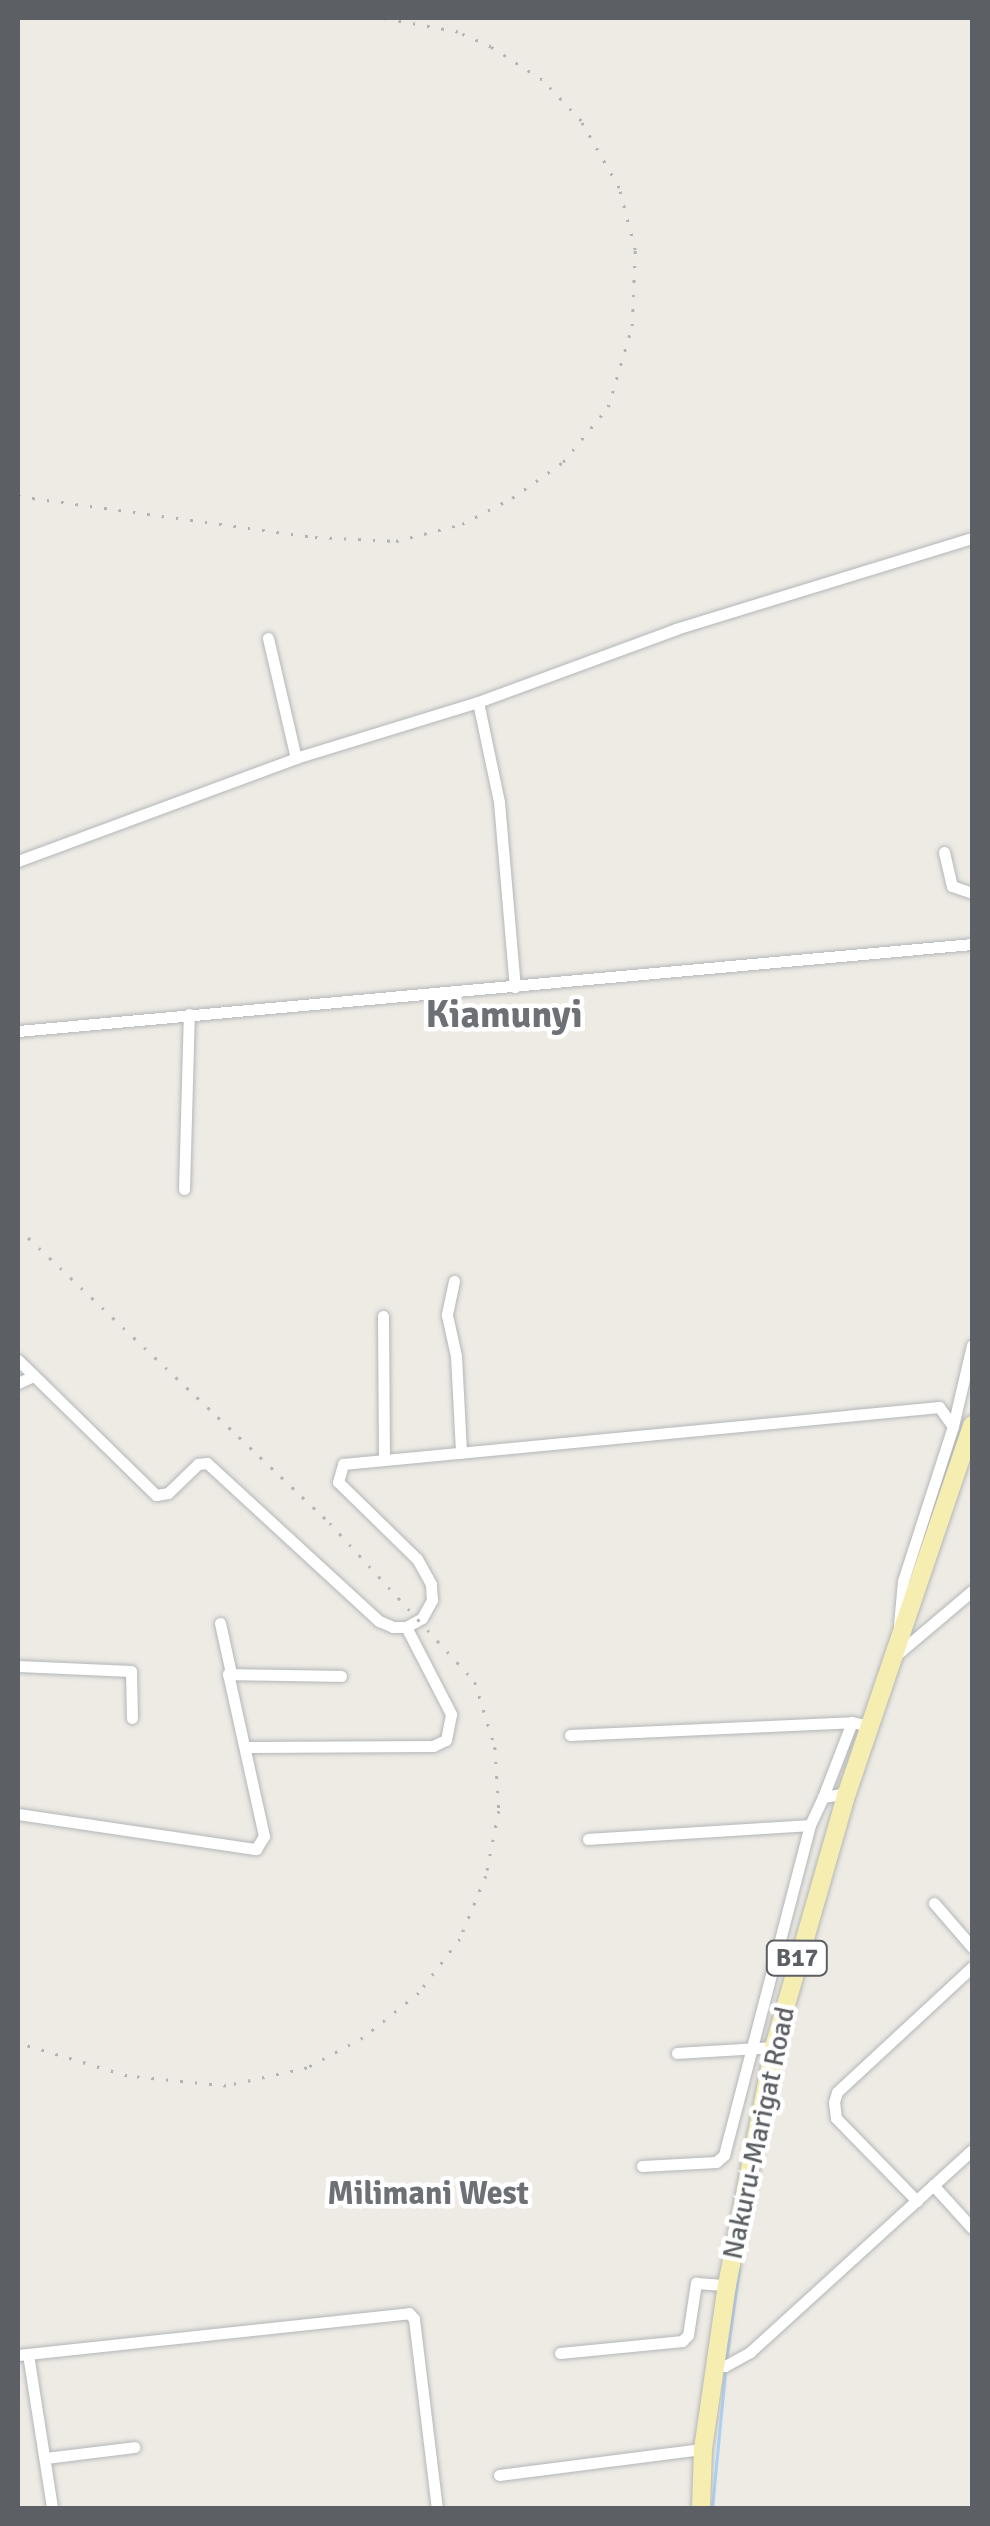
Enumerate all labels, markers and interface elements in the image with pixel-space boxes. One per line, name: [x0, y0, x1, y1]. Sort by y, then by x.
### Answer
district label: Kiamunyi: [426, 992, 582, 1038]
road number: B17: [764, 1938, 830, 1978]
street label: Nakuru-Marigat Road: [716, 2004, 802, 2262]
district label: Milimani West: [327, 2175, 529, 2213]

